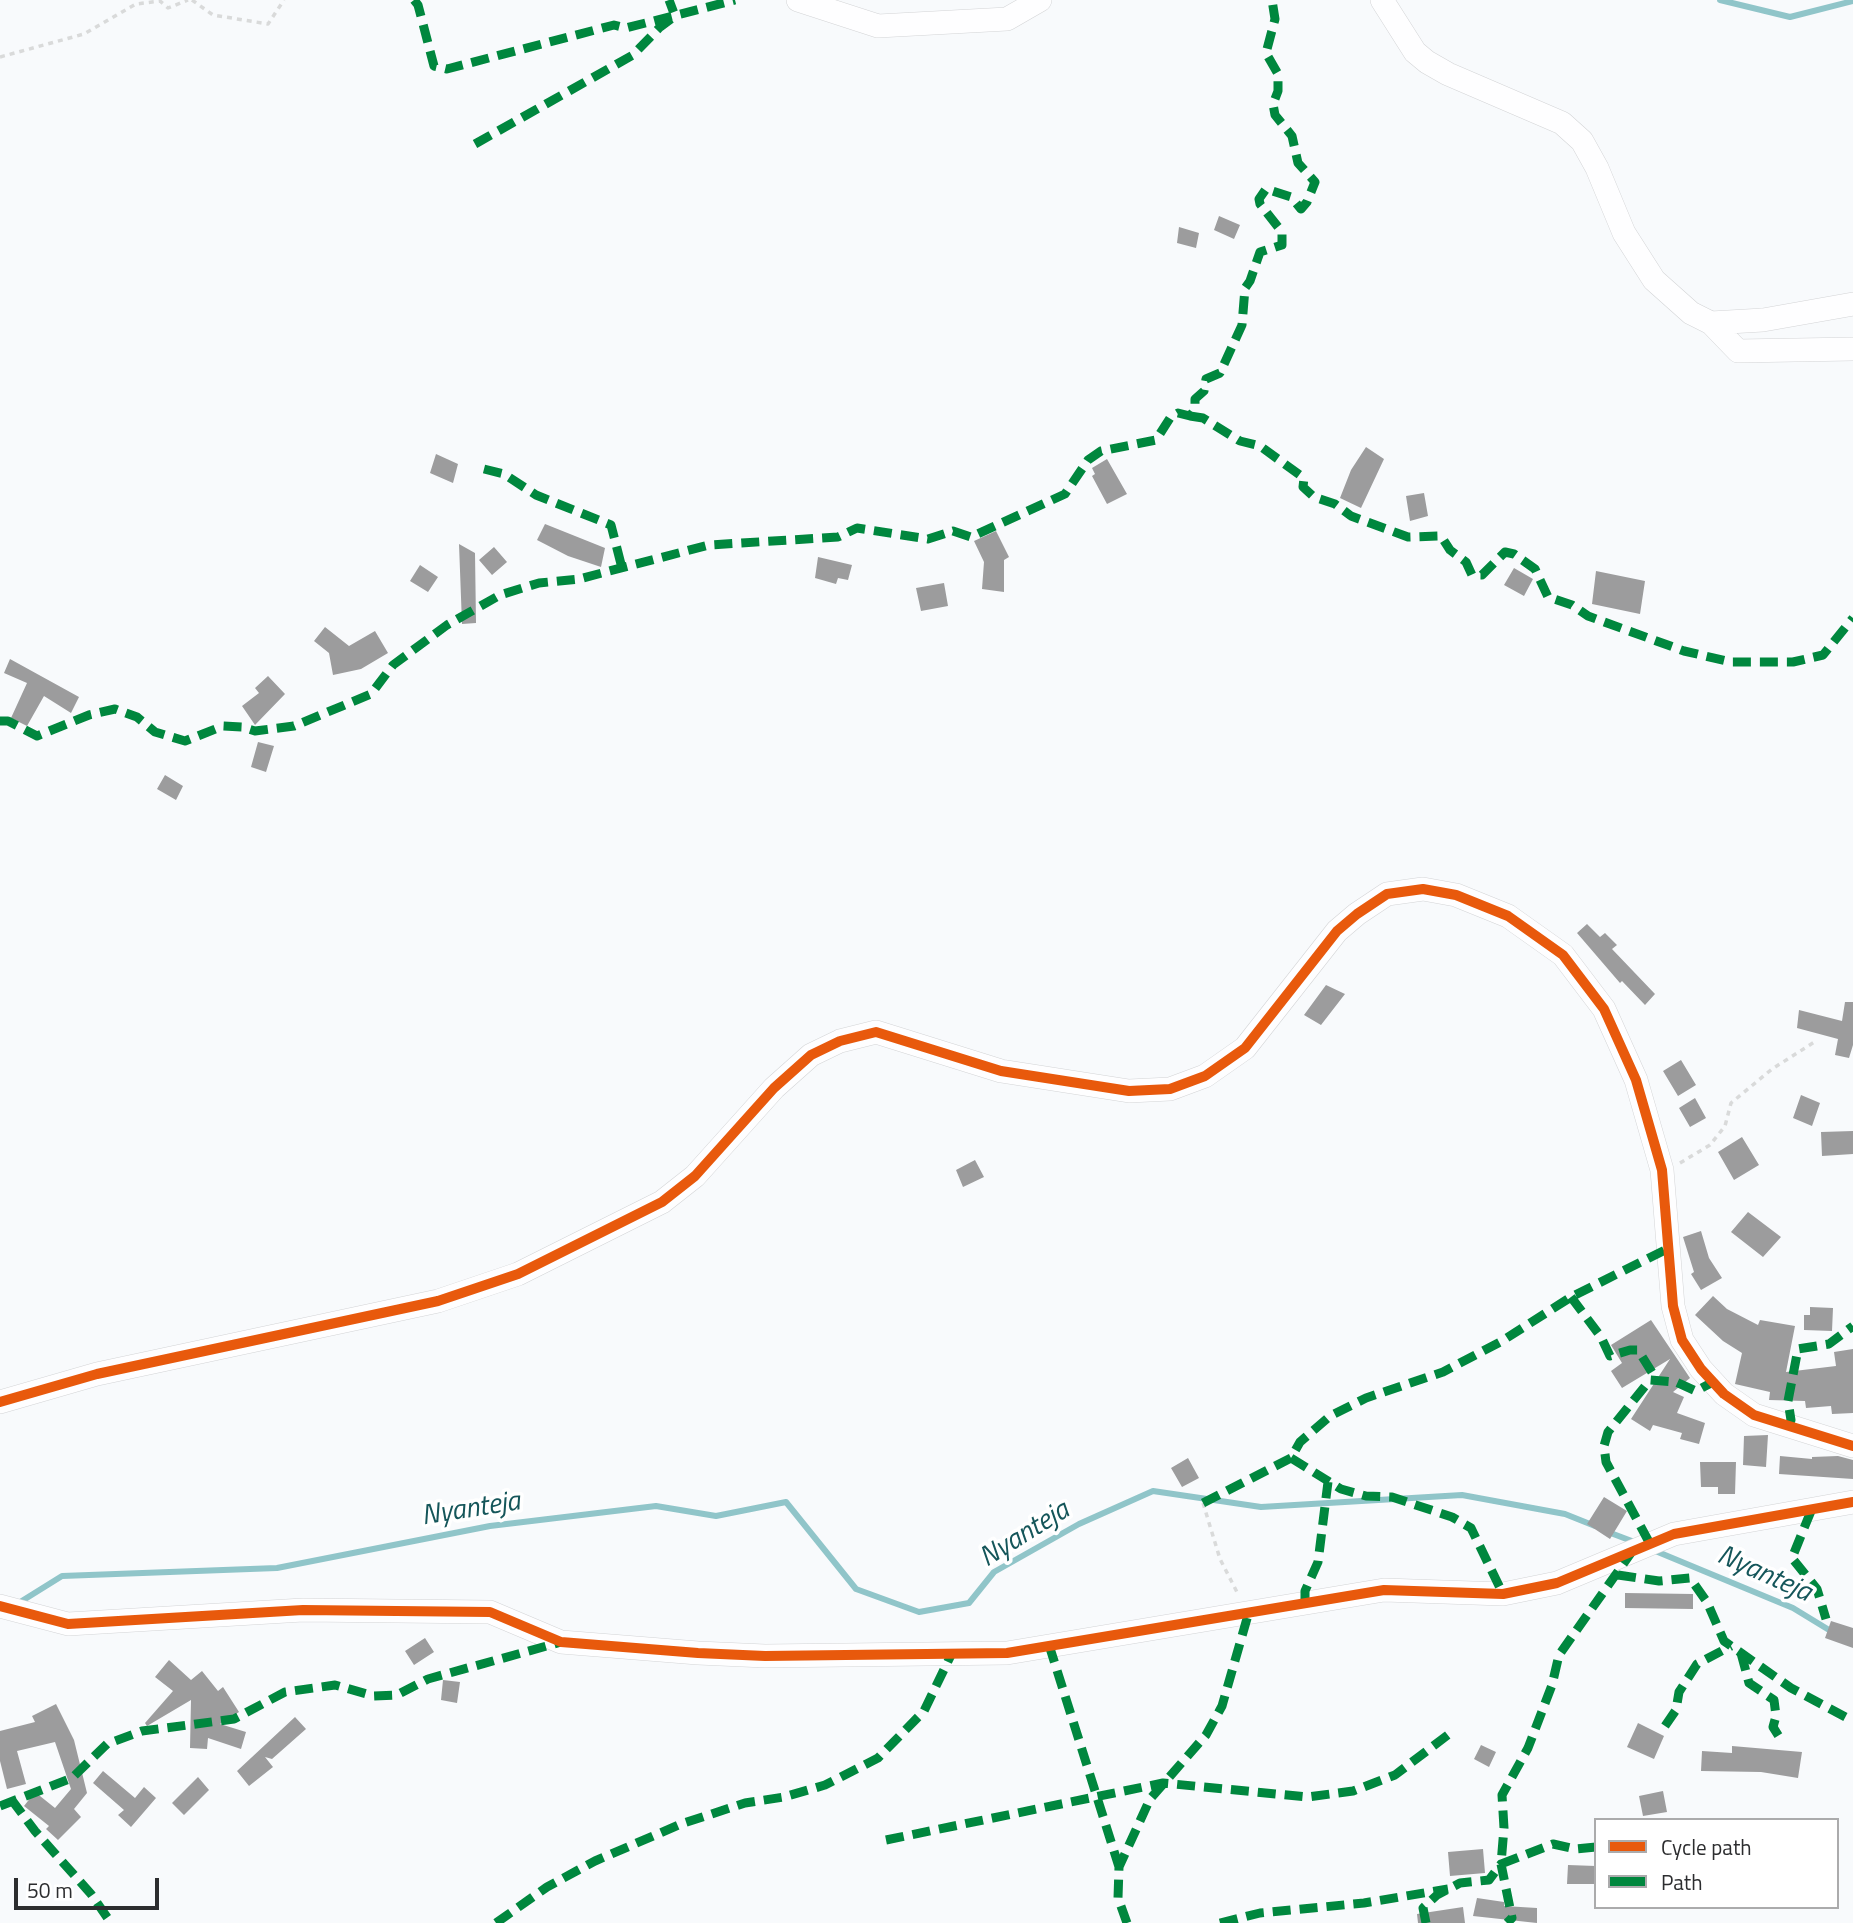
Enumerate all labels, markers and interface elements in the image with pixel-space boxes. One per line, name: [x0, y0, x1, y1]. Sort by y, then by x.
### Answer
water label: Nyanteja: [419, 1486, 523, 1534]
water label: Nyanteja: [974, 1494, 1076, 1576]
water label: Nyanteja: [1712, 1539, 1816, 1611]
legend: [1594, 1818, 1839, 1909]
text: Cycle path: [1661, 1831, 1752, 1863]
scale bar: [18, 1864, 163, 1908]
text: Path: [1661, 1866, 1703, 1898]
text: 50 m: [27, 1874, 73, 1906]

